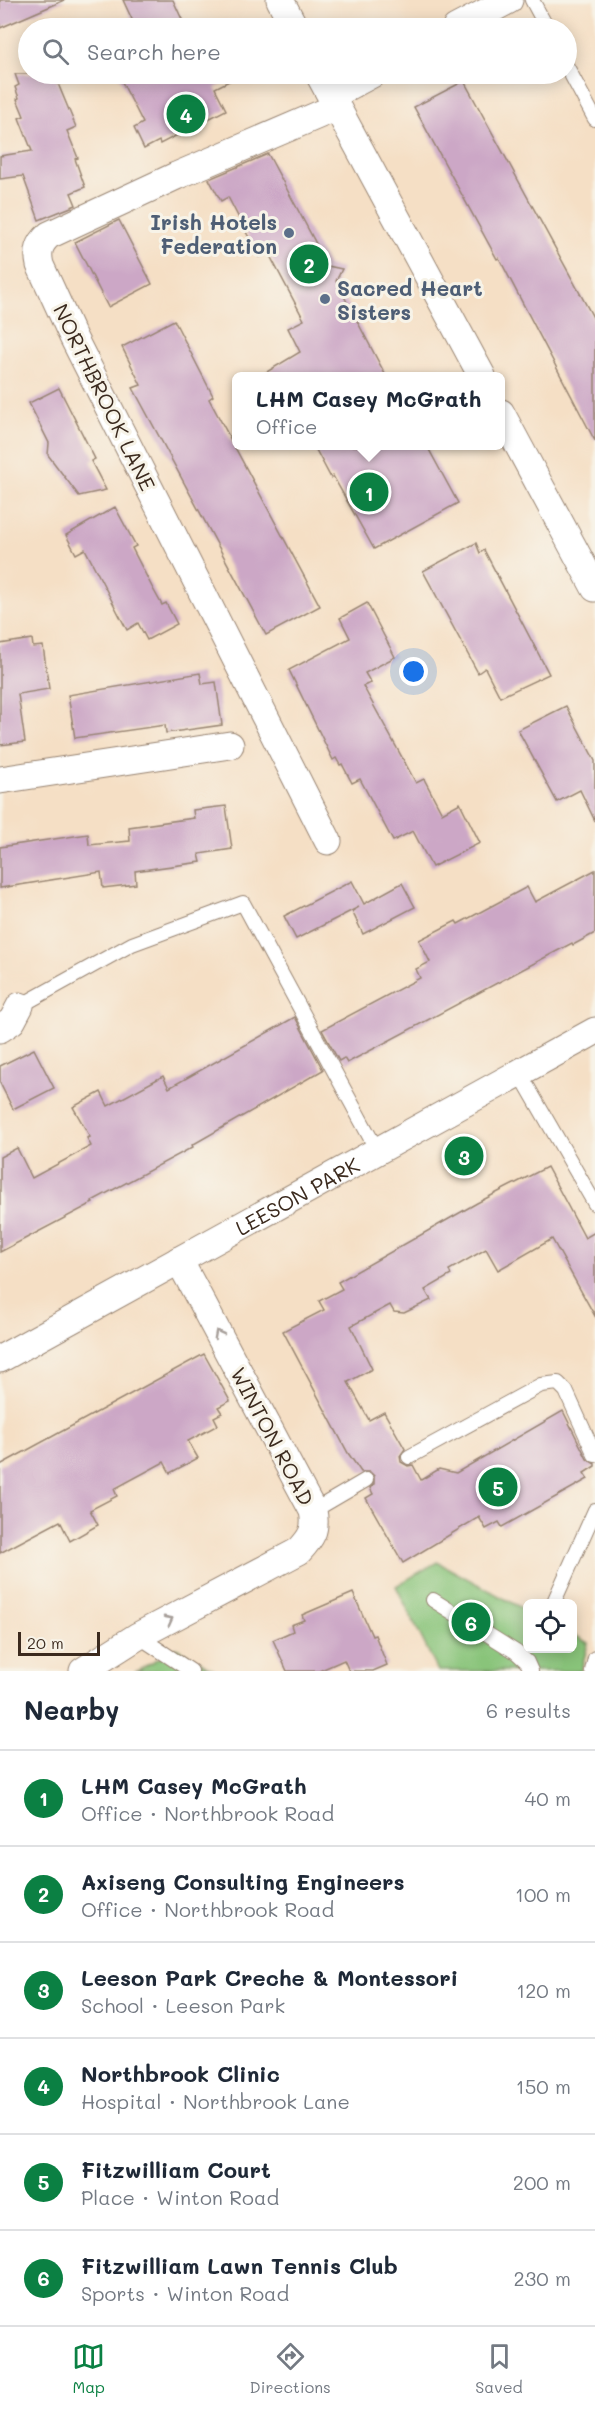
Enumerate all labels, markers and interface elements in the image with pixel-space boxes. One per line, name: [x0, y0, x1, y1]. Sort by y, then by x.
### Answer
search box: [18, 18, 577, 84]
icon: search: [39, 35, 72, 68]
text: Search here: [87, 37, 221, 66]
pin: 4: [166, 92, 206, 136]
place label: Irish Hotels Federation: [150, 208, 277, 259]
marker: Irish Hotels Federation: [282, 226, 296, 240]
pin: 2: [290, 242, 328, 286]
place label: Sacred Heart Sisters: [337, 274, 483, 325]
marker: Sacred Heart Sisters: [318, 292, 332, 306]
street label: NORTHBROOK LANE: [48, 299, 162, 495]
popup: [232, 372, 505, 450]
text: LHM Casey McGrath: [256, 384, 481, 413]
text: Office: [256, 413, 317, 439]
pin: 1: [350, 470, 388, 514]
your location: [399, 657, 428, 686]
pin: 3: [444, 1134, 484, 1178]
street label: LEESON PARK: [230, 1150, 364, 1240]
one-way arrow: [214, 1329, 225, 1340]
street label: WINTON ROAD: [225, 1362, 321, 1510]
pin: 5: [478, 1464, 518, 1510]
map controls: [523, 1599, 577, 1653]
button: locate: [523, 1599, 577, 1653]
pin: 6: [452, 1600, 490, 1644]
one-way arrow: [163, 1616, 174, 1627]
scale bar: [18, 1629, 100, 1656]
text: 20 m: [27, 1632, 64, 1653]
text: Nearby: [24, 1693, 119, 1727]
text: 6 results: [486, 1697, 571, 1723]
text: LHM Casey McGrath: [81, 1771, 306, 1800]
text: 1: [39, 1785, 48, 1811]
text: 40 m: [525, 1785, 571, 1811]
text: Office · Northbrook Road: [81, 1800, 334, 1826]
text: Axiseng Consulting Engineers: [81, 1867, 405, 1896]
text: 2: [38, 1881, 49, 1907]
text: 100 m: [515, 1881, 571, 1907]
text: Office · Northbrook Road: [81, 1896, 334, 1922]
text: Leeson Park Creche & Montessori: [81, 1963, 458, 1992]
text: 3: [38, 1977, 50, 2003]
text: 120 m: [516, 1977, 571, 2003]
text: School · Leeson Park: [81, 1992, 285, 2018]
text: Northbrook Clinic: [81, 2059, 280, 2088]
text: 4: [37, 2073, 50, 2099]
text: 150 m: [516, 2073, 571, 2099]
text: Hospital · Northbrook Lane: [81, 2088, 350, 2114]
text: Fitzwilliam Court: [81, 2155, 271, 2184]
text: 5: [38, 2169, 49, 2195]
text: 200 m: [513, 2169, 571, 2195]
text: Place · Winton Road: [81, 2184, 279, 2210]
text: Fitzwilliam Lawn Tennis Club: [81, 2251, 398, 2280]
text: 6: [37, 2265, 50, 2291]
text: 230 m: [513, 2265, 571, 2291]
text: Sports · Winton Road: [81, 2280, 289, 2306]
tab: Map: [72, 2340, 105, 2397]
tab: Directions: [250, 2340, 331, 2397]
tab: Saved: [475, 2340, 523, 2397]

